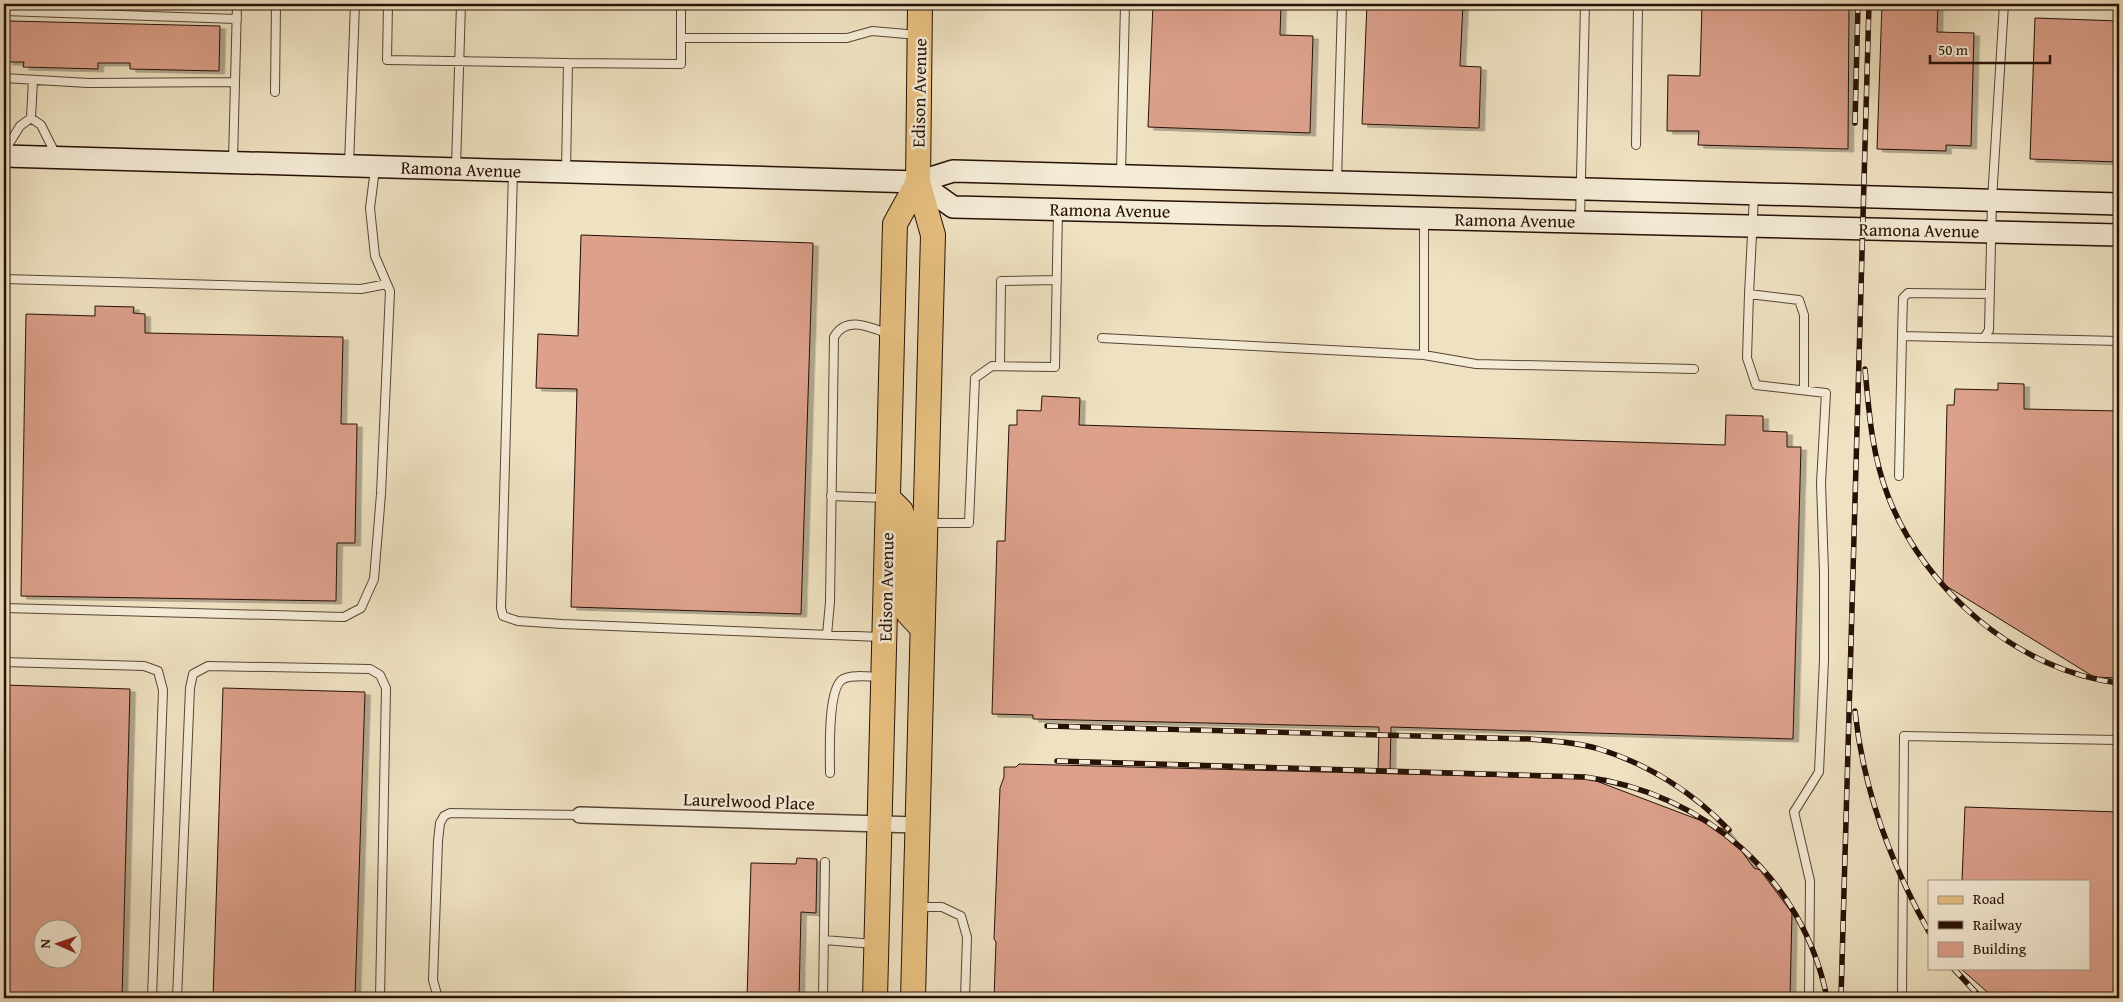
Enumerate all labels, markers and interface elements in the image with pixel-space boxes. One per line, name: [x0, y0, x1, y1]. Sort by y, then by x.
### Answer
scale bar: [1930, 32, 2050, 64]
street label: Edison Avenue: [905, 38, 933, 148]
text: 50 m: [1938, 39, 1969, 60]
street label: Ramona Avenue: [400, 153, 522, 185]
street label: Ramona Avenue: [1049, 195, 1171, 225]
street label: Ramona Avenue: [1454, 205, 1576, 235]
street label: Ramona Avenue: [1858, 215, 1980, 245]
street label: Edison Avenue: [872, 532, 900, 642]
street label: Laurelwood Place: [683, 785, 815, 817]
legend: [1928, 880, 2090, 970]
text: Road: [1973, 888, 2004, 909]
text: Railway: [1973, 914, 2023, 935]
north arrow: [32, 920, 82, 970]
text: N: [35, 938, 55, 949]
text: Building: [1973, 938, 2027, 959]

